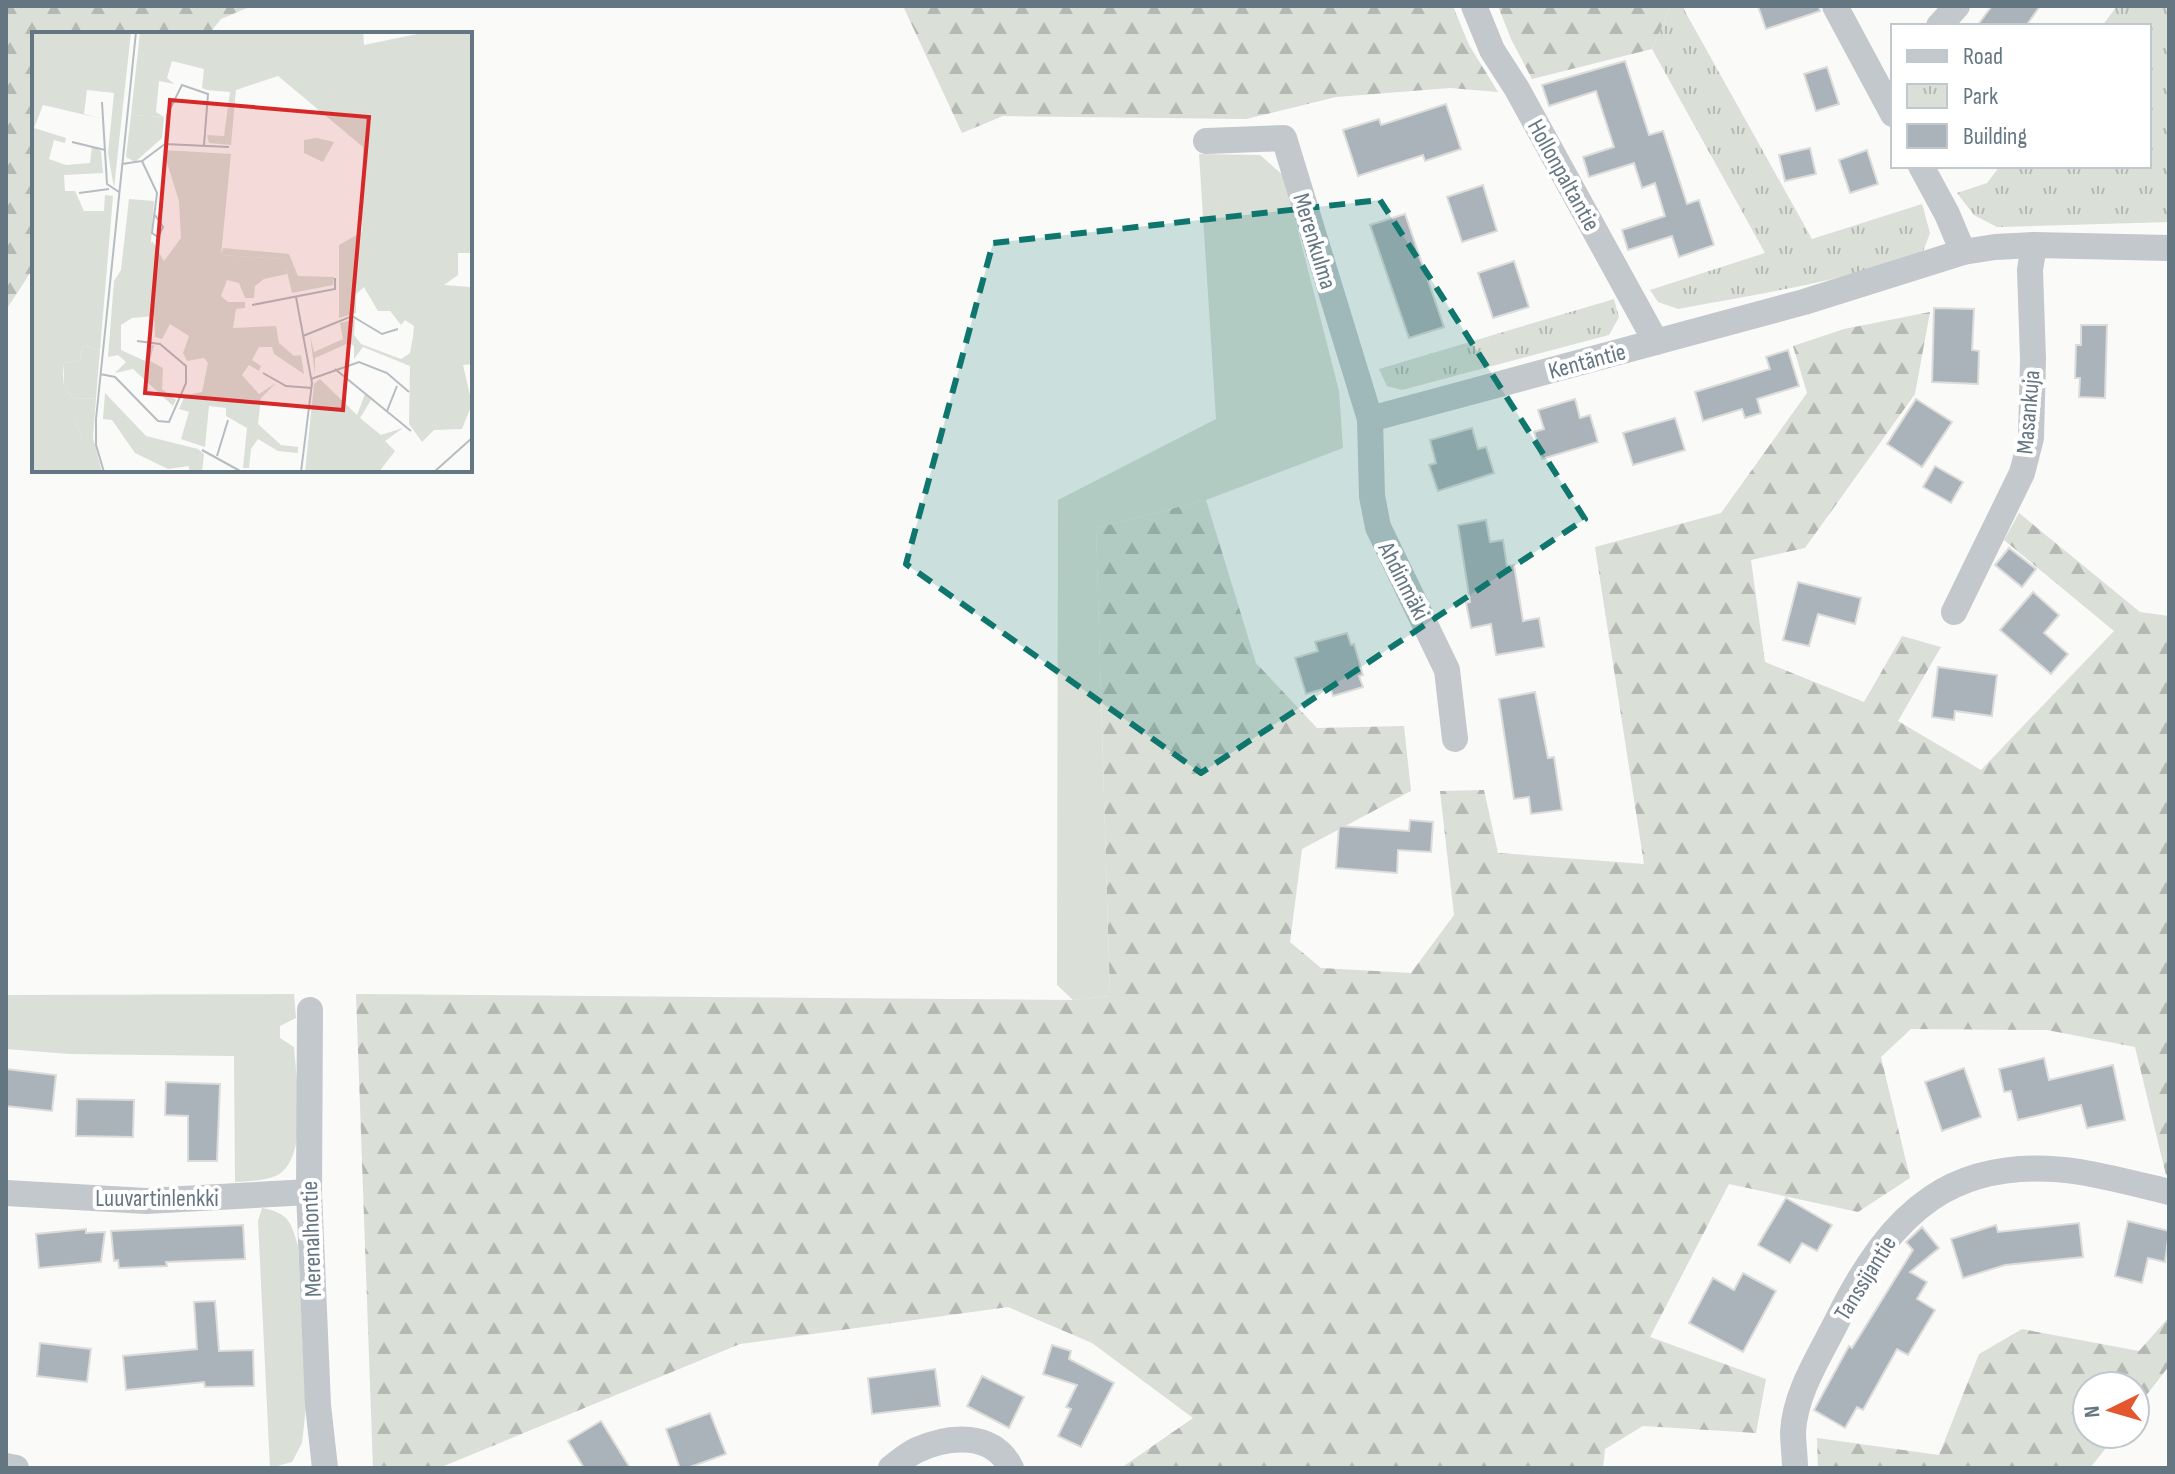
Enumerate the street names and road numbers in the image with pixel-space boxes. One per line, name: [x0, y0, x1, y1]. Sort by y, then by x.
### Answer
street label: Hollonpaltantie: [1521, 114, 1606, 236]
street label: Merenkulma: [1286, 190, 1343, 293]
street label: Kentäntie: [1545, 337, 1629, 386]
street label: Masankuja: [2010, 369, 2047, 455]
street label: Ahdinmäki: [1371, 536, 1436, 625]
street label: Merenalhontie: [295, 1180, 328, 1298]
street label: Luuvartinlenkki: [95, 1184, 219, 1213]
street label: Tanssijantie: [1828, 1231, 1903, 1326]

